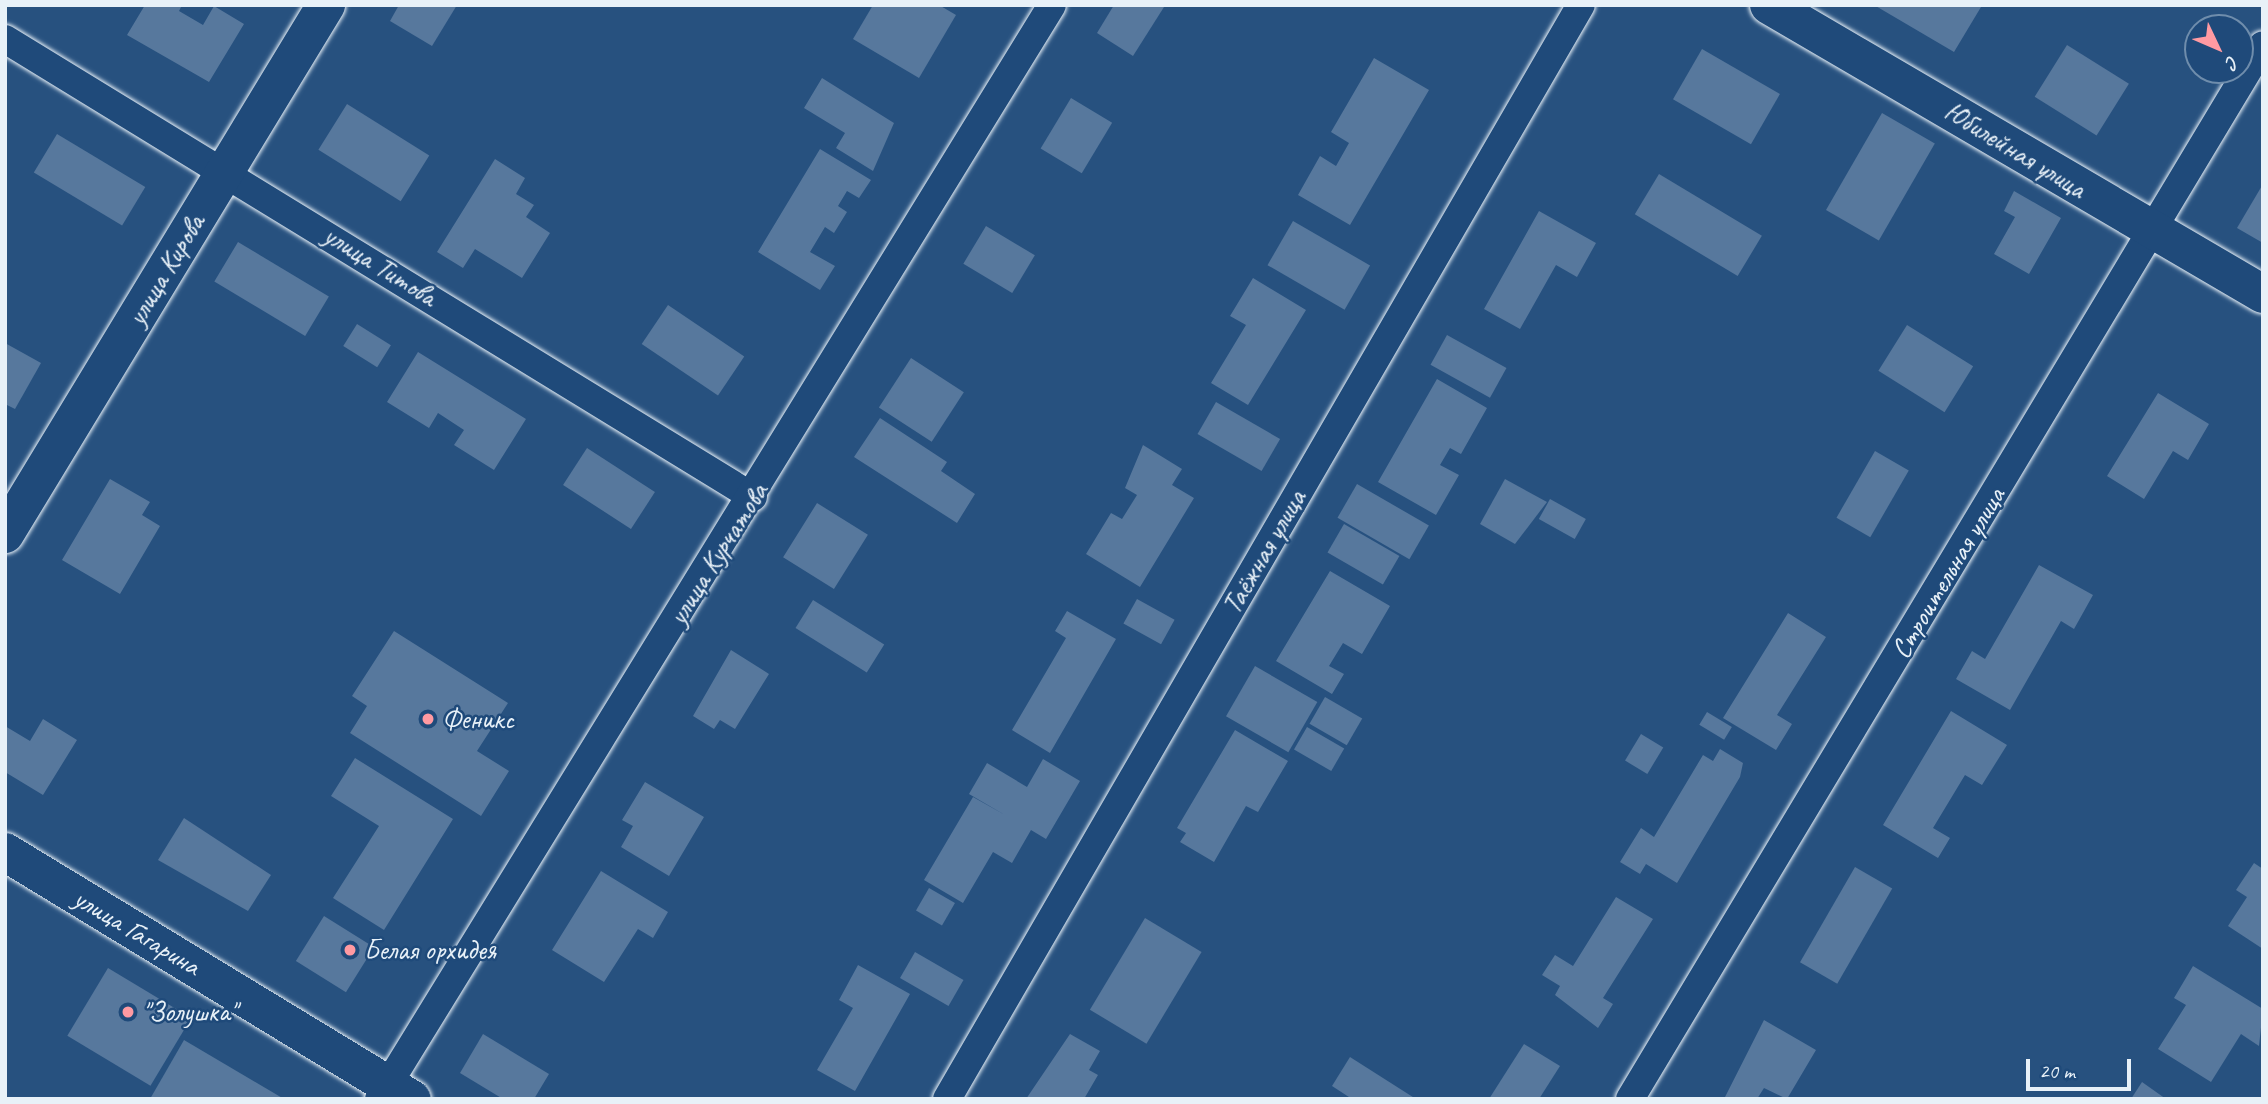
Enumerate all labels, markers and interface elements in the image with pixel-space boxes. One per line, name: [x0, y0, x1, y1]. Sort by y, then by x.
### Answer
north arrow: [2184, 14, 2254, 84]
text: С: [2221, 51, 2245, 74]
street label: Юбилейная улица: [1937, 94, 2093, 206]
street label: улица Кирова: [120, 209, 212, 331]
street label: улица Титова: [318, 219, 442, 313]
street label: улица Курчатова: [661, 477, 775, 631]
street label: Строительная улица: [1883, 480, 2013, 666]
street label: Таёжная улица: [1215, 483, 1313, 621]
place label: Феникс: [442, 702, 514, 736]
marker: Феникс: [420, 711, 436, 727]
street label: улица Гагарина: [67, 881, 207, 983]
place label: Белая орхидея: [364, 933, 496, 967]
marker: Белая орхидея: [342, 942, 358, 958]
place label: "Золушка": [142, 995, 236, 1029]
marker: "Золушка": [120, 1004, 136, 1020]
scale bar: [2030, 1044, 2135, 1088]
text: 20 m: [2039, 1058, 2075, 1084]

